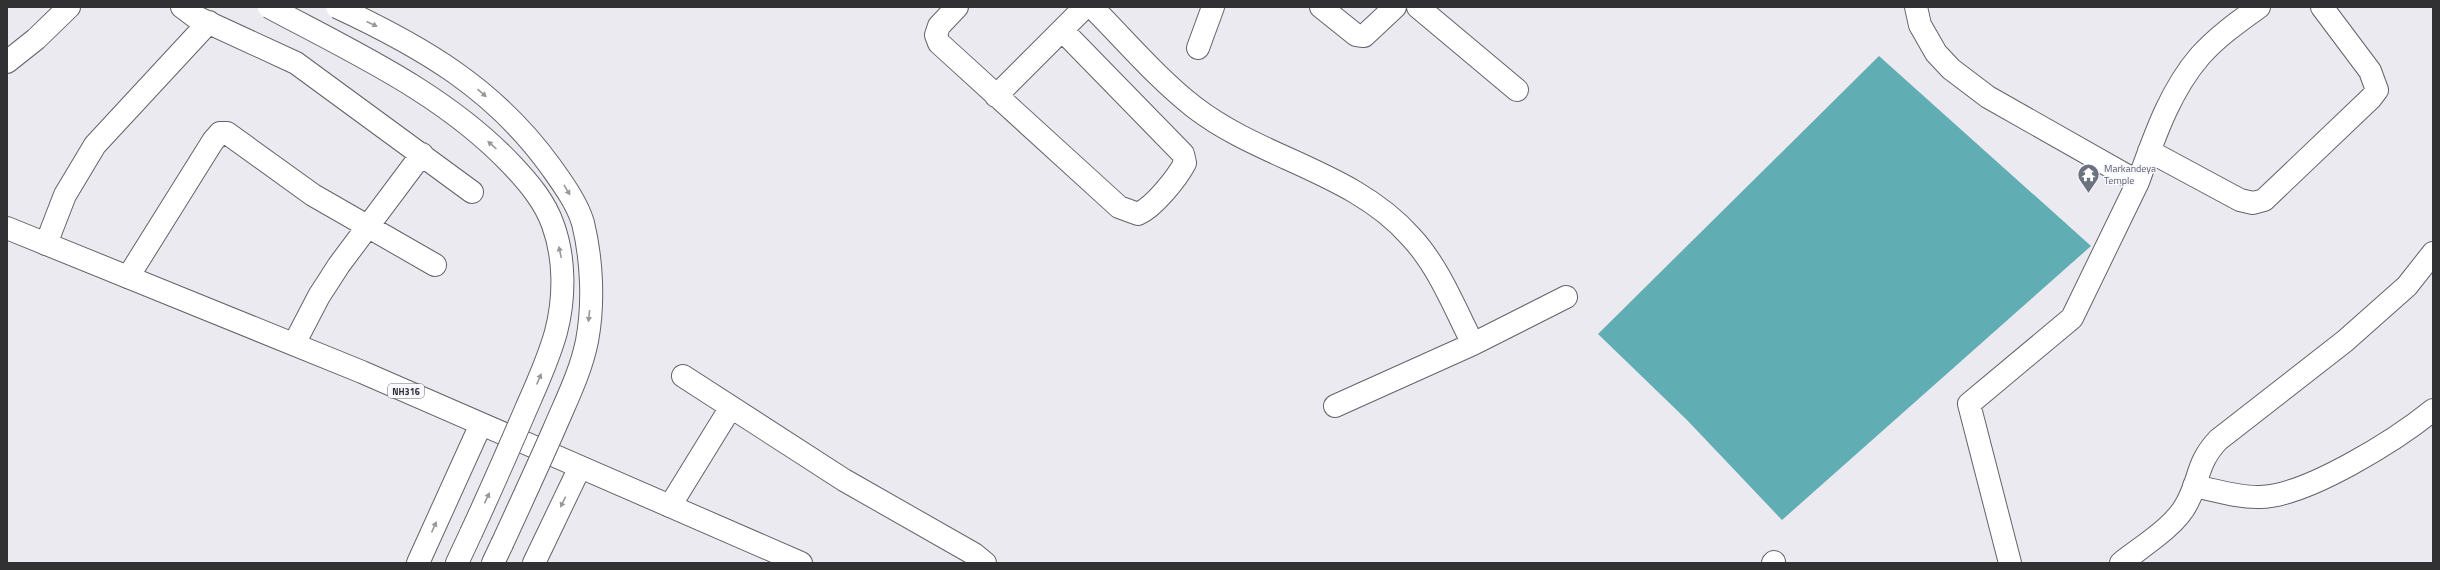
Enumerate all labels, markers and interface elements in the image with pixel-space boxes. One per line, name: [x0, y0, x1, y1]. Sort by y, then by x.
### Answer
one-way arrow: [367, 21, 378, 27]
one-way arrow: [477, 88, 487, 97]
one-way arrow: [487, 140, 497, 149]
temple icon: Markandeya Temple: [2075, 161, 2101, 194]
place label: Markandeya Temple: [2104, 161, 2156, 188]
one-way arrow: [563, 184, 570, 196]
one-way arrow: [556, 246, 562, 258]
one-way arrow: [586, 310, 593, 322]
one-way arrow: [536, 373, 542, 384]
road number: NH316: [388, 384, 424, 398]
one-way arrow: [484, 492, 490, 503]
one-way arrow: [560, 496, 566, 508]
one-way arrow: [431, 522, 437, 533]

